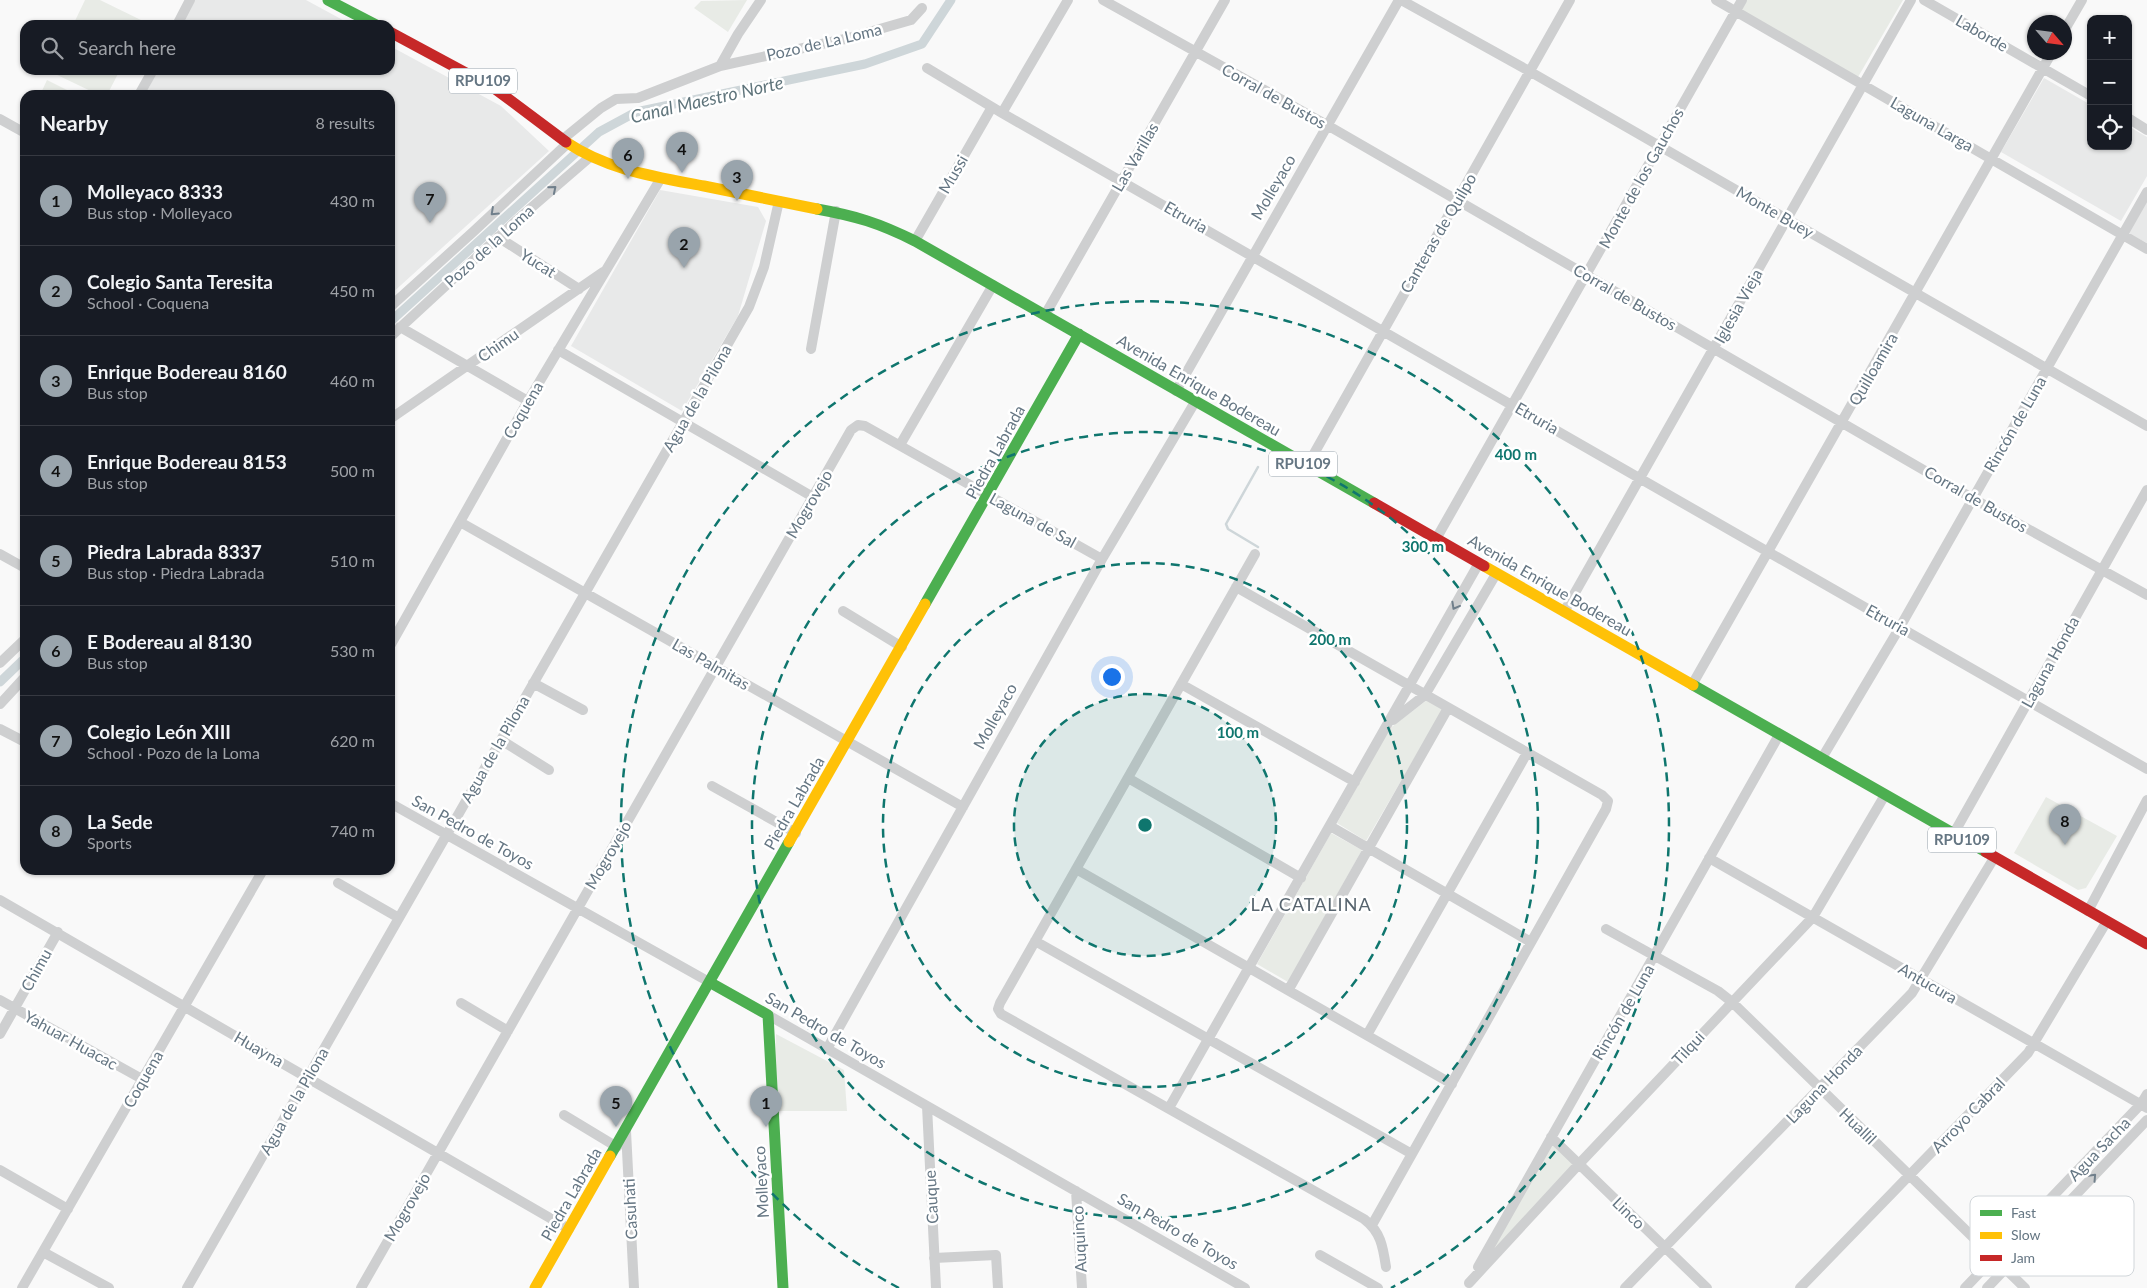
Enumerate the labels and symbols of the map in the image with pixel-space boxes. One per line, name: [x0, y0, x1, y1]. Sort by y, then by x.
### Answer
street label: Laborde: [1953, 10, 2012, 55]
north arrow: [2027, 15, 2072, 60]
street label: Pozo de La Loma: [764, 19, 883, 64]
street label: Corral de Bustos: [1219, 59, 1330, 132]
road number: RPU109: [449, 68, 517, 94]
water label: Canal Maestro Norte: [628, 71, 785, 127]
street label: Laguna Larga: [1887, 92, 1977, 155]
street label: Monte de los Gauchos: [1594, 104, 1687, 251]
street label: Las Varillas: [1107, 119, 1162, 195]
pin: 4: [666, 132, 698, 173]
pin: 6: [612, 138, 644, 179]
street label: Mussi: [934, 151, 971, 196]
street label: Molleyaco: [1246, 151, 1299, 223]
pin: 3: [721, 160, 753, 201]
street label: Canteras de Quilpo: [1396, 170, 1480, 296]
pin: 7: [414, 182, 446, 223]
street label: Monte Buey: [1733, 182, 1818, 242]
one-way arrow: [547, 186, 556, 195]
street label: Etruria: [1161, 197, 1211, 237]
street label: Pozo de la Loma: [440, 201, 537, 291]
one-way arrow: [491, 206, 500, 215]
pin: 2: [668, 227, 700, 268]
street label: Yucat: [517, 244, 560, 281]
street label: Corral de Bustos: [1570, 259, 1680, 334]
street label: Iglesia Vieja: [1709, 265, 1766, 346]
street label: Chimu: [474, 324, 522, 365]
street label: Quilloamira: [1844, 329, 1901, 408]
street label: Avenida Enrique Bodereau: [1114, 330, 1285, 439]
street label: Agua de la Pilona: [658, 341, 735, 455]
street label: Rincón de Luna: [1980, 373, 2050, 475]
street label: Coquena: [499, 378, 546, 442]
street label: Etruria: [1512, 398, 1562, 438]
street label: Piedra Labrada: [961, 402, 1028, 502]
text: 400 m: [1495, 445, 1537, 463]
road number: RPU109: [1269, 452, 1337, 476]
street label: Corral de Bustos: [1921, 461, 2031, 536]
street label: Mogrovejo: [781, 466, 836, 541]
street label: Laguna de Sal: [987, 488, 1080, 551]
street label: Avenida Enrique Bodereau: [1465, 530, 1636, 639]
text: 300 m: [1402, 537, 1444, 555]
street label: Etruria: [1863, 600, 1913, 639]
one-way arrow: [1451, 601, 1461, 610]
street label: Laguna Honda: [2017, 613, 2082, 711]
text: 200 m: [1309, 630, 1351, 648]
street label: Las Palmitas: [669, 634, 753, 693]
your location: [1099, 664, 1125, 690]
street label: Molleyaco: [969, 680, 1020, 752]
street label: Agua de la Pilona: [456, 692, 533, 806]
text: 100 m: [1217, 723, 1259, 741]
street label: Piedra Labrada: [759, 753, 828, 853]
street label: San Pedro de Toyos: [409, 790, 537, 873]
pin: 8: [2049, 804, 2081, 845]
centre of rings: [1136, 816, 1154, 834]
street label: Mogrovejo: [580, 817, 635, 892]
road number: RPU109: [1928, 828, 1996, 852]
district label: LA CATALINA: [1250, 893, 1372, 915]
street label: Chimu: [16, 945, 55, 994]
street label: Antucura: [1896, 958, 1961, 1007]
street label: Rincón de Luna: [1588, 961, 1658, 1063]
street label: San Pedro de Toyos: [763, 987, 890, 1072]
street label: Yahuar Huacac: [21, 1006, 122, 1073]
street label: Huayna: [231, 1027, 287, 1070]
street label: Tilqui: [1667, 1027, 1708, 1068]
street label: Laguna Honda: [1782, 1041, 1866, 1127]
street label: Agua de la Pilona: [255, 1044, 332, 1158]
street label: Coquena: [119, 1047, 166, 1111]
street label: Arroyo Cabral: [1927, 1073, 2008, 1156]
pin: 5: [600, 1086, 632, 1127]
pin: 1: [750, 1086, 782, 1127]
street label: Huallil: [1836, 1103, 1881, 1148]
street label: Agua Sacha: [2064, 1113, 2134, 1184]
street label: Piedra Labrada: [536, 1144, 605, 1244]
street label: Molleyaco: [749, 1146, 772, 1219]
street label: Mogrovejo: [379, 1169, 434, 1244]
street label: Cauque: [920, 1170, 941, 1224]
one-way arrow: [2087, 1173, 2096, 1182]
street label: Casuhati: [618, 1178, 641, 1240]
street label: San Pedro de Toyos: [1115, 1188, 1242, 1273]
street label: Linco: [1609, 1193, 1649, 1233]
legend: [1970, 1196, 2134, 1276]
text: Fast: [2011, 1204, 2036, 1221]
street label: Auquinco: [1067, 1205, 1090, 1273]
text: Slow: [2011, 1226, 2041, 1243]
text: Jam: [2011, 1249, 2035, 1266]

